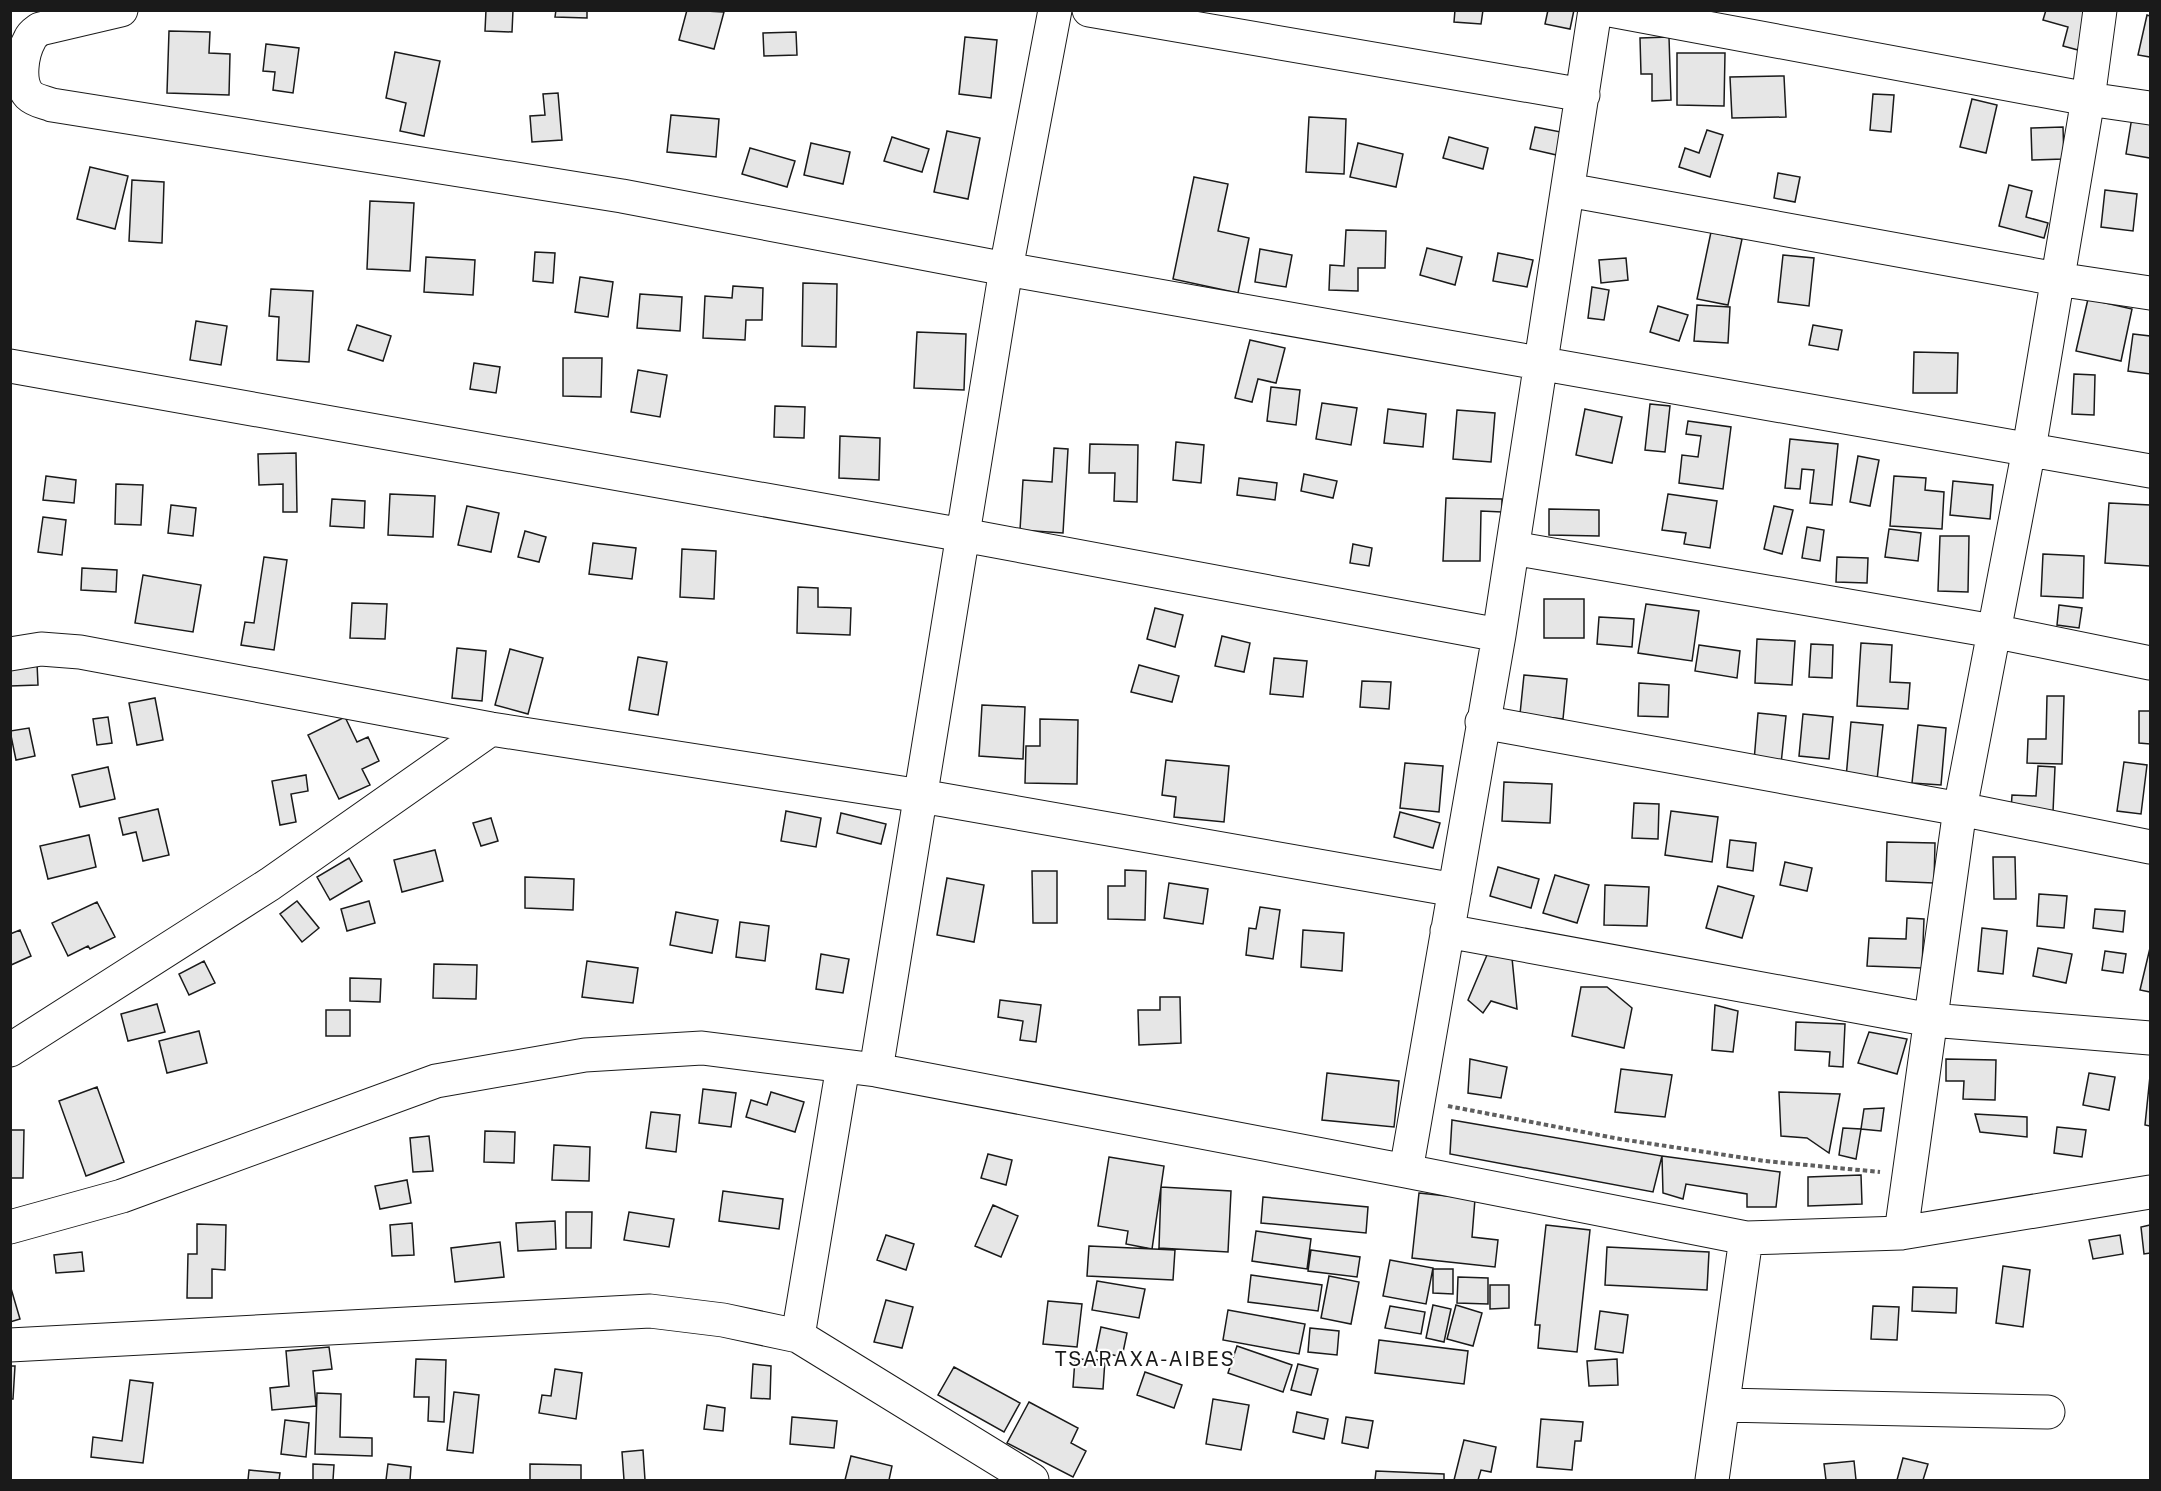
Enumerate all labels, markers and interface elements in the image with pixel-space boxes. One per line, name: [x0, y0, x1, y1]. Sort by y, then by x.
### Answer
district label: TSARAXA-AIBES: [1055, 1347, 1235, 1371]

